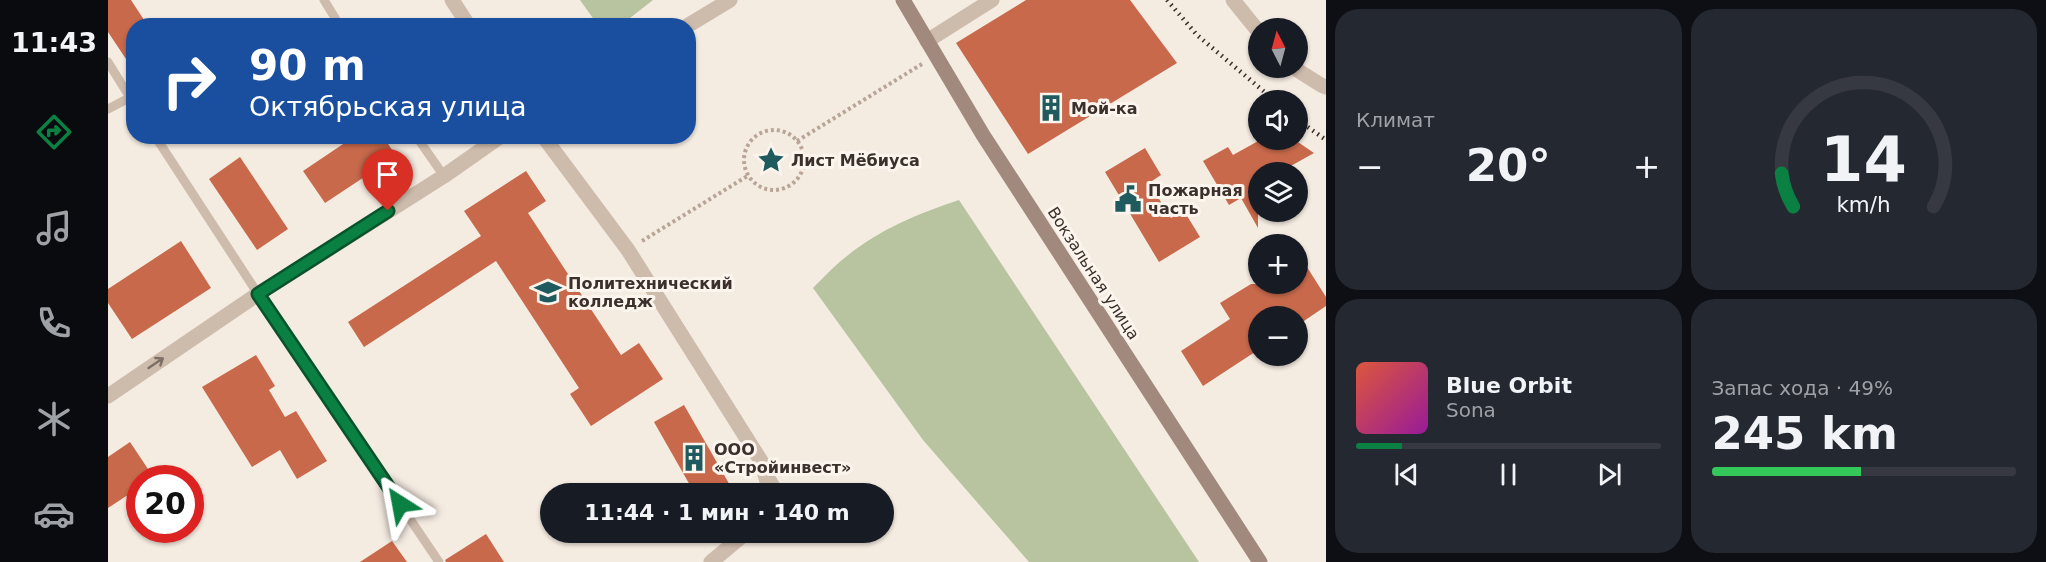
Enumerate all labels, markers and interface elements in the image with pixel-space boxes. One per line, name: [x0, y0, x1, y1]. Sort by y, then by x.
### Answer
north arrow: [1248, 18, 1308, 78]
map controls: [1248, 18, 1308, 366]
text: 11:43: [11, 27, 97, 58]
text: 90 m: [249, 41, 366, 90]
icon: right: [150, 42, 228, 120]
button: sound: [1248, 90, 1308, 150]
text: Октябрьская улица: [249, 91, 526, 122]
building icon: Мой-ка: [1036, 93, 1066, 123]
place label: Мой-ка: [1071, 99, 1137, 118]
text: Климат: [1356, 108, 1435, 132]
icon: directions: [33, 111, 75, 153]
text: 14: [1820, 123, 1907, 196]
text: 20°: [1466, 139, 1551, 192]
place icon: Лист Мёбиуса: [756, 145, 786, 175]
text: −: [1356, 147, 1384, 186]
text: +: [1633, 147, 1661, 186]
pin: [362, 149, 413, 211]
place label: Лист Мёбиуса: [791, 151, 920, 170]
icon: arrive: [371, 158, 404, 191]
button: layers: [1248, 162, 1308, 222]
place label: Пожарная часть: [1148, 181, 1243, 218]
public building icon: Пожарная часть: [1113, 184, 1143, 214]
text: km/h: [1837, 192, 1891, 217]
street label: Вокзальная улица: [1044, 203, 1144, 343]
icon: music: [33, 207, 75, 249]
button: +: [1248, 234, 1308, 294]
place label: Политехнический колледж: [568, 274, 733, 311]
school or university icon: Политехнический колледж: [533, 277, 563, 307]
icon: phone: [33, 302, 75, 344]
button: −: [1248, 306, 1308, 366]
one-way arrow: [148, 357, 164, 369]
text: Blue Orbit: [1446, 373, 1572, 398]
text: Запас хода · 49%: [1712, 376, 1893, 400]
icon: climate: [33, 398, 75, 440]
text: Sona: [1446, 398, 1496, 422]
text: 245 km: [1712, 407, 1898, 460]
place label: ООО «Стройинвест»: [714, 440, 851, 477]
building icon: ООО «Стройинвест»: [679, 443, 709, 473]
icon: previous: [1390, 458, 1423, 491]
icon: pause: [1492, 458, 1525, 491]
icon: next: [1593, 458, 1626, 491]
speed limit sign: 20: [126, 465, 204, 543]
position arrow: [368, 472, 432, 536]
icon: car: [33, 493, 75, 535]
text: 11:44 · 1 мин · 140 m: [584, 500, 850, 525]

